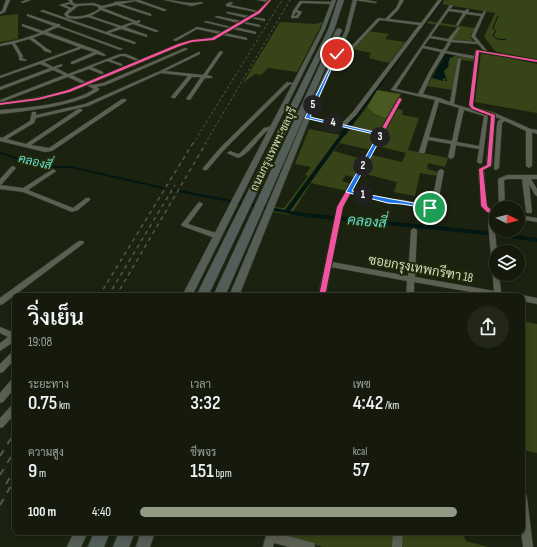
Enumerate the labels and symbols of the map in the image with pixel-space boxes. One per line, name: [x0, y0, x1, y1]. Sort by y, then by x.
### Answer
pin: [320, 37, 354, 71]
pin: 5: [303, 95, 323, 115]
street label: ถนนกรุงเทพฯ-ชลบุรี: [246, 105, 301, 194]
pin: 4: [323, 113, 343, 133]
pin: 3: [370, 127, 390, 147]
water label: คลองสี่: [17, 147, 56, 174]
pin: 2: [353, 156, 373, 176]
pin: 1: [353, 185, 373, 205]
pin: [413, 191, 447, 225]
north arrow: [489, 201, 525, 237]
water label: คลองสี่: [347, 207, 390, 232]
street label: ซอยกรุงเทพกรีฑา 18: [367, 250, 475, 287]

